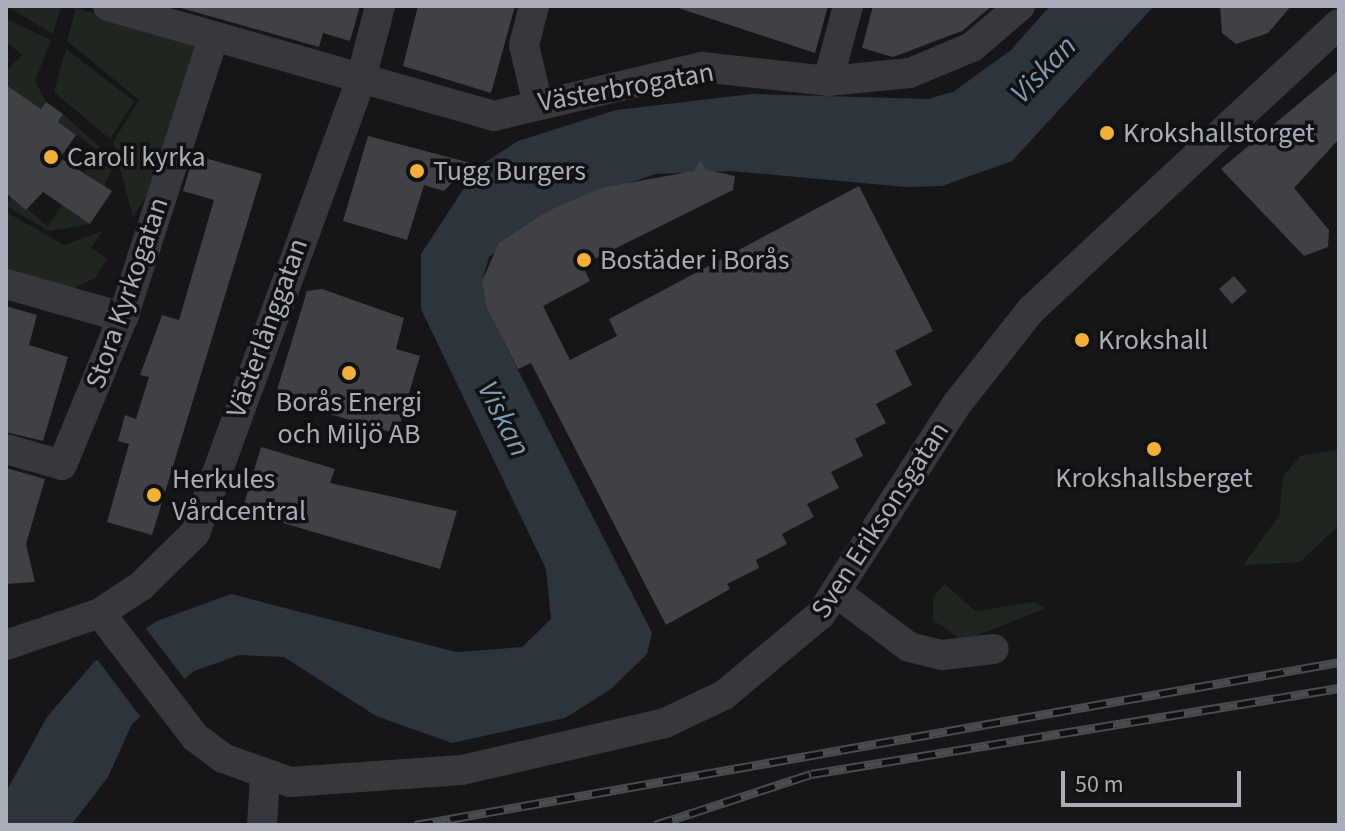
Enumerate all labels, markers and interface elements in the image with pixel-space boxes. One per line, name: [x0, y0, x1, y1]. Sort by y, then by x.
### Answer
water label: Viskan: [1003, 29, 1085, 111]
street label: Västerbrogatan: [536, 55, 716, 119]
place label: Krokshallstorget: [1123, 116, 1315, 150]
marker: Krokshallstorget: [1098, 124, 1116, 142]
place label: Caroli kyrka: [67, 140, 206, 174]
marker: Caroli kyrka: [42, 148, 60, 166]
place label: Tugg Burgers: [433, 154, 586, 188]
marker: Tugg Burgers: [408, 162, 426, 180]
street label: Stora Kyrkogatan: [79, 193, 175, 393]
street label: Västerlånggatan: [219, 234, 315, 422]
place label: Bostäder i Borås: [600, 243, 789, 277]
marker: Bostäder i Borås: [575, 251, 593, 269]
place label: Krokshall: [1098, 323, 1208, 357]
marker: Krokshall: [1073, 331, 1091, 349]
marker: Borås Energi och Miljö AB: [340, 364, 358, 382]
water label: Viskan: [469, 375, 537, 463]
place label: Borås Energi och Miljö AB: [276, 385, 422, 451]
street label: Sven Eriksonsgatan: [804, 415, 956, 625]
marker: Krokshallsberget: [1145, 440, 1163, 458]
place label: Krokshallsberget: [1055, 461, 1253, 495]
place label: Herkules Vårdcentral: [172, 462, 306, 528]
marker: Herkules Vårdcentral: [143, 484, 165, 506]
scale bar: [1065, 755, 1245, 805]
text: 50 m: [1075, 767, 1124, 802]

